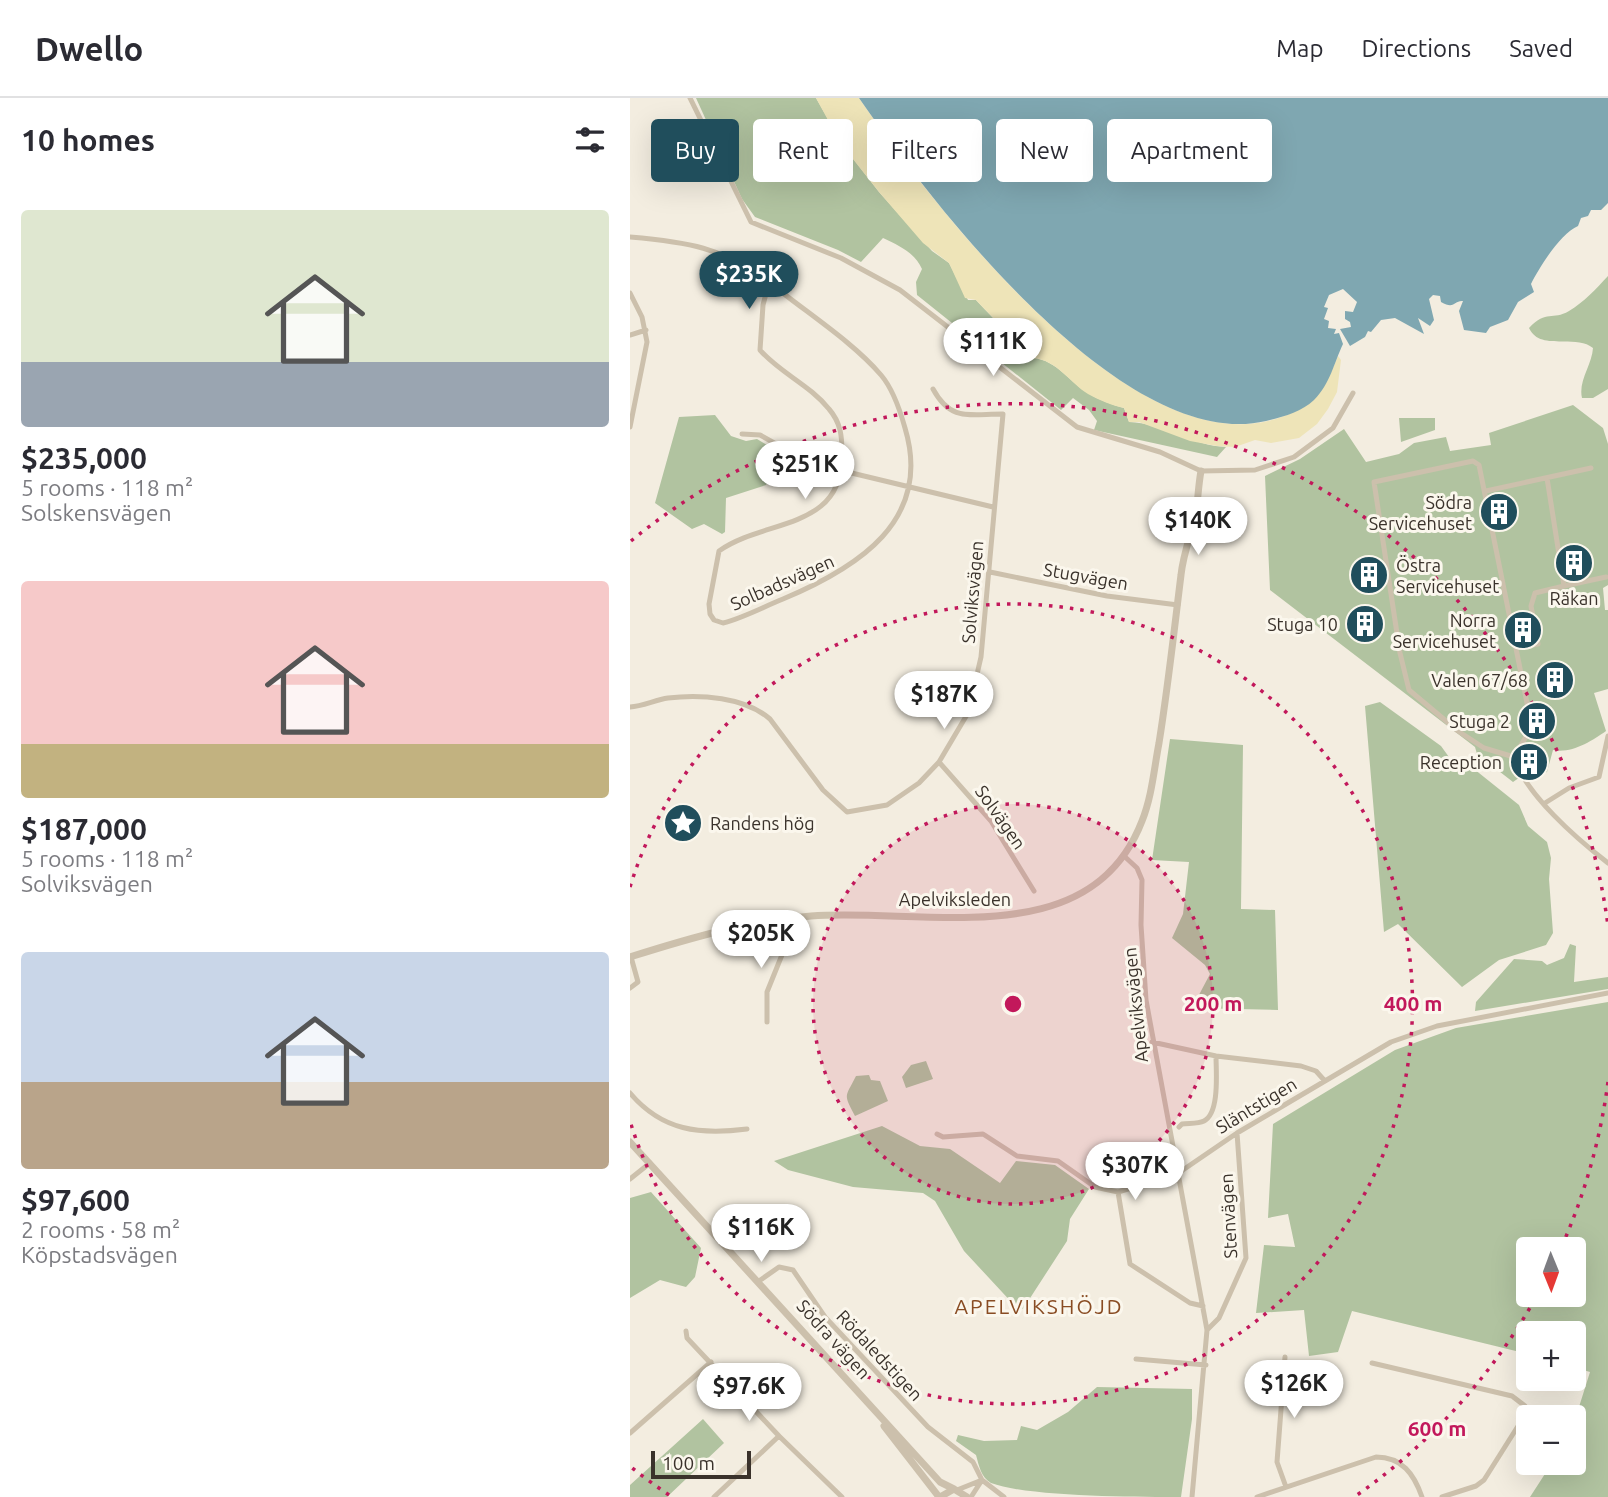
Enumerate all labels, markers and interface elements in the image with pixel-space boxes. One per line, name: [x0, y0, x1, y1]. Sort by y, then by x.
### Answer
text: Dwello: [35, 30, 143, 67]
text: Map: [1276, 35, 1323, 62]
text: Directions: [1361, 35, 1471, 62]
text: Saved: [1509, 35, 1573, 62]
chip: Buy: [651, 119, 739, 182]
chip: Rent: [753, 119, 853, 182]
chip: Filters: [867, 119, 982, 182]
chip: New: [996, 119, 1093, 182]
chip: Apartment: [1107, 119, 1272, 182]
icon: filters: [571, 121, 609, 159]
text: 10 homes: [21, 123, 155, 157]
pin: $235K: [700, 252, 798, 311]
icon: home: [252, 256, 378, 382]
text: $235K: [715, 261, 783, 286]
pin: $111K: [944, 318, 1042, 378]
text: $111K: [959, 328, 1027, 353]
text: $235,000: [21, 441, 147, 475]
pin: $251K: [756, 442, 854, 501]
text: $251K: [771, 451, 839, 476]
text: 5 rooms · 118 m²: [21, 475, 193, 500]
building icon: Södra Servicehuset: [1478, 491, 1520, 533]
place label: Södra Servicehuset: [1369, 492, 1472, 533]
pin: $140K: [1149, 498, 1247, 557]
text: Solskensvägen: [21, 500, 172, 525]
text: $140K: [1164, 507, 1232, 532]
street label: Solviksvägen: [958, 540, 986, 644]
building icon: Räkan: [1553, 542, 1595, 584]
street label: Solbadsvägen: [727, 550, 837, 614]
building icon: Östra Servicehuset: [1348, 554, 1390, 596]
place label: Östra Servicehuset: [1396, 555, 1499, 596]
street label: Stugvägen: [1042, 559, 1130, 593]
place label: Räkan: [1549, 588, 1599, 608]
building icon: Stuga 10: [1344, 603, 1386, 645]
building icon: Norra Servicehuset: [1502, 609, 1544, 651]
place label: Norra Servicehuset: [1393, 610, 1496, 651]
place label: Stuga 10: [1267, 614, 1338, 634]
icon: home: [252, 627, 378, 753]
building icon: Valen 67/68: [1534, 659, 1576, 701]
place label: Valen 67/68: [1431, 670, 1528, 690]
pin: $187K: [895, 672, 993, 731]
text: $187K: [910, 681, 978, 706]
building icon: Stuga 2: [1516, 700, 1558, 742]
place label: Stuga 2: [1449, 711, 1510, 731]
building icon: Reception: [1508, 741, 1550, 783]
place label: Reception: [1420, 752, 1502, 772]
street label: Solvägen: [972, 781, 1030, 853]
place icon: Randens hög: [662, 802, 704, 844]
text: $187,000: [21, 812, 147, 846]
place label: Randens hög: [710, 813, 815, 833]
text: 5 rooms · 118 m²: [21, 846, 193, 871]
text: Solviksvägen: [21, 871, 153, 896]
street label: Apelviksleden: [899, 889, 1011, 909]
pin: $205K: [712, 910, 810, 970]
text: $205K: [727, 920, 795, 945]
street label: Apelviksvägen: [1119, 947, 1151, 1063]
text: 200 m: [1184, 991, 1242, 1015]
text: 400 m: [1384, 991, 1442, 1015]
centre of rings: [1001, 992, 1025, 1016]
icon: home: [252, 998, 378, 1124]
street label: Släntstigen: [1212, 1073, 1300, 1137]
pin: $307K: [1086, 1142, 1184, 1202]
text: $307K: [1101, 1152, 1169, 1177]
street label: Stenvägen: [1216, 1173, 1240, 1259]
text: $97,600: [21, 1183, 130, 1217]
pin: $116K: [712, 1204, 810, 1264]
text: $116K: [727, 1214, 795, 1239]
text: 2 rooms · 58 m²: [21, 1217, 180, 1242]
north arrow: [1516, 1237, 1586, 1307]
map controls: [1516, 1237, 1586, 1475]
text: Köpstadsvägen: [21, 1242, 178, 1267]
district label: APELVIKSHÖJD: [954, 1294, 1124, 1318]
street label: Södra vägen: [793, 1295, 875, 1383]
street label: Rödaledstigen: [833, 1306, 927, 1404]
button: +: [1516, 1321, 1586, 1391]
pin: $126K: [1245, 1360, 1343, 1420]
pin: $97.6K: [692, 1364, 806, 1423]
text: $126K: [1260, 1370, 1328, 1395]
text: $97.6K: [713, 1373, 785, 1398]
button: −: [1516, 1405, 1586, 1475]
text: 600 m: [1408, 1416, 1466, 1440]
scale bar: [651, 1448, 751, 1480]
text: 100 m: [662, 1452, 715, 1474]

